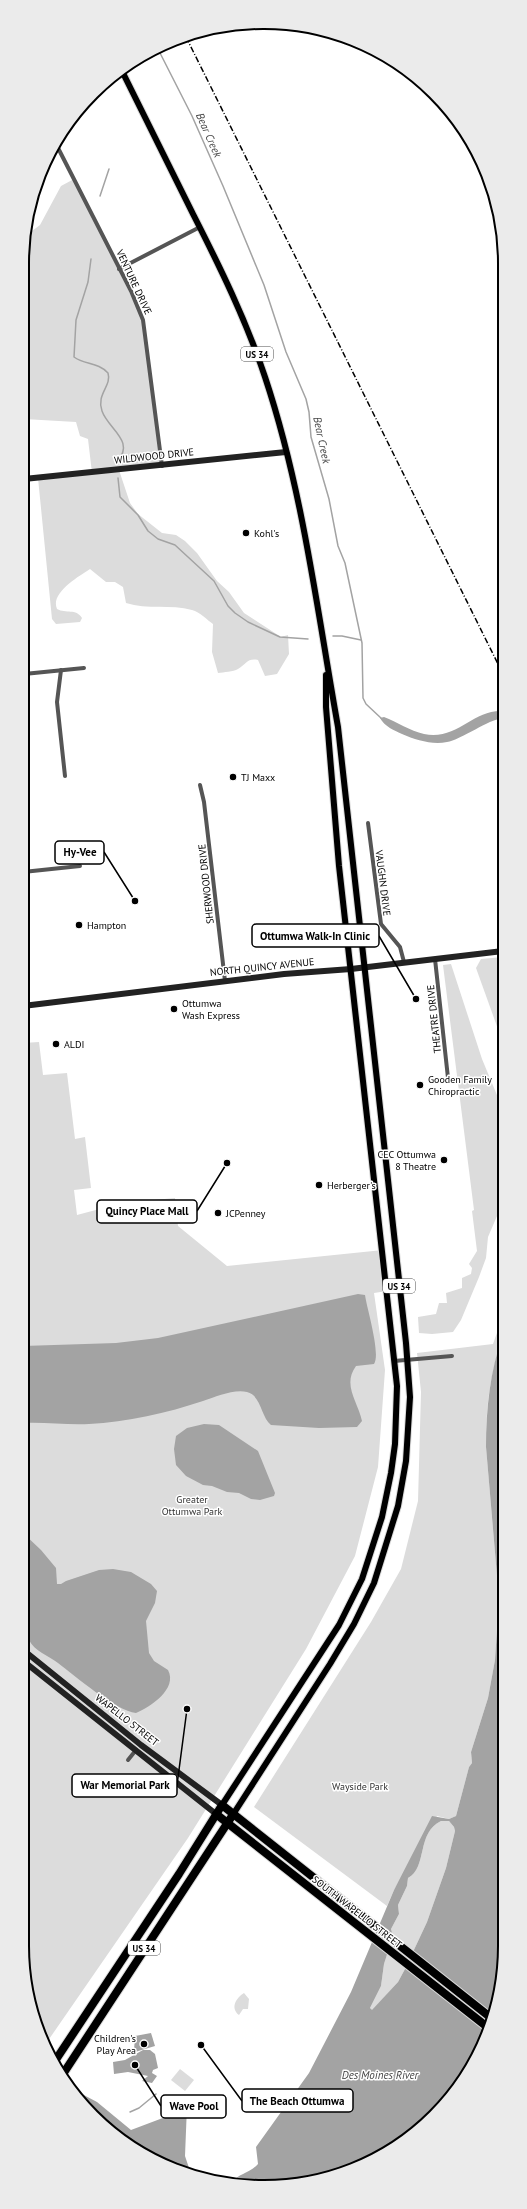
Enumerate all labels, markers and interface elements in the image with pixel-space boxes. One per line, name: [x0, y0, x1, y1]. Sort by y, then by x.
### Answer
water label: Bear Creek: [193, 110, 225, 160]
street label: VENTURE DRIVE: [113, 247, 155, 317]
road number: US 34: [241, 347, 273, 361]
water label: Bear Creek: [310, 415, 334, 466]
street label: WILDWOOD DRIVE: [113, 445, 195, 467]
place label: Kohl's: [254, 527, 279, 540]
marker: Kohl's: [241, 528, 251, 538]
place label: TJ Maxx: [241, 771, 275, 784]
marker: TJ Maxx: [228, 772, 238, 782]
callout: Hy-Vee: [55, 841, 104, 864]
street label: SHERWOOD DRIVE: [195, 843, 217, 925]
text: Hy-Vee: [64, 845, 97, 859]
street label: VAUGHN DRIVE: [372, 848, 393, 917]
place label: Hampton: [87, 919, 126, 932]
marker: Hampton: [74, 920, 84, 930]
callout: Ottumwa Walk-In Clinic: [252, 924, 379, 947]
text: Ottumwa Walk-In Clinic: [260, 929, 370, 943]
street label: NORTH QUINCY AVENUE: [209, 955, 315, 979]
street label: THEATRE DRIVE: [424, 984, 444, 1054]
place label: Ottumwa Wash Express: [182, 997, 240, 1022]
marker: Ottumwa Wash Express: [169, 1004, 179, 1014]
place label: ALDI: [64, 1038, 84, 1051]
marker: ALDI: [51, 1039, 61, 1049]
place label: Gooden Family Chiropractic: [428, 1073, 492, 1098]
marker: Gooden Family Chiropractic: [415, 1080, 425, 1090]
place label: CEC Ottumwa 8 Theatre: [378, 1148, 436, 1173]
marker: CEC Ottumwa 8 Theatre: [439, 1155, 449, 1165]
place label: Herberger's: [327, 1179, 376, 1192]
marker: Herberger's: [314, 1180, 324, 1190]
callout: Quincy Place Mall: [97, 1200, 197, 1223]
text: Quincy Place Mall: [105, 1204, 189, 1218]
place label: JCPenney: [225, 1207, 266, 1220]
marker: JCPenney: [213, 1208, 223, 1218]
road number: US 34: [383, 1279, 415, 1293]
park label: Greater Ottumwa Park: [162, 1493, 222, 1518]
street label: WAPELLO STREET: [93, 1691, 162, 1749]
callout: War Memorial Park: [72, 1774, 177, 1797]
text: War Memorial Park: [80, 1778, 170, 1792]
park label: Wayside Park: [332, 1780, 388, 1793]
street label: SOUTH WAPELLO STREET: [309, 1873, 405, 1951]
road number: US 34: [128, 1941, 160, 1955]
place label: Children's Play Area: [94, 2032, 136, 2057]
marker: Children's Play Area: [139, 2039, 149, 2049]
water label: Des Moines River: [342, 2068, 420, 2082]
callout: The Beach Ottumwa: [242, 2089, 353, 2112]
text: The Beach Ottumwa: [250, 2094, 344, 2108]
callout: Wave Pool: [161, 2095, 226, 2118]
text: Wave Pool: [170, 2099, 219, 2113]

